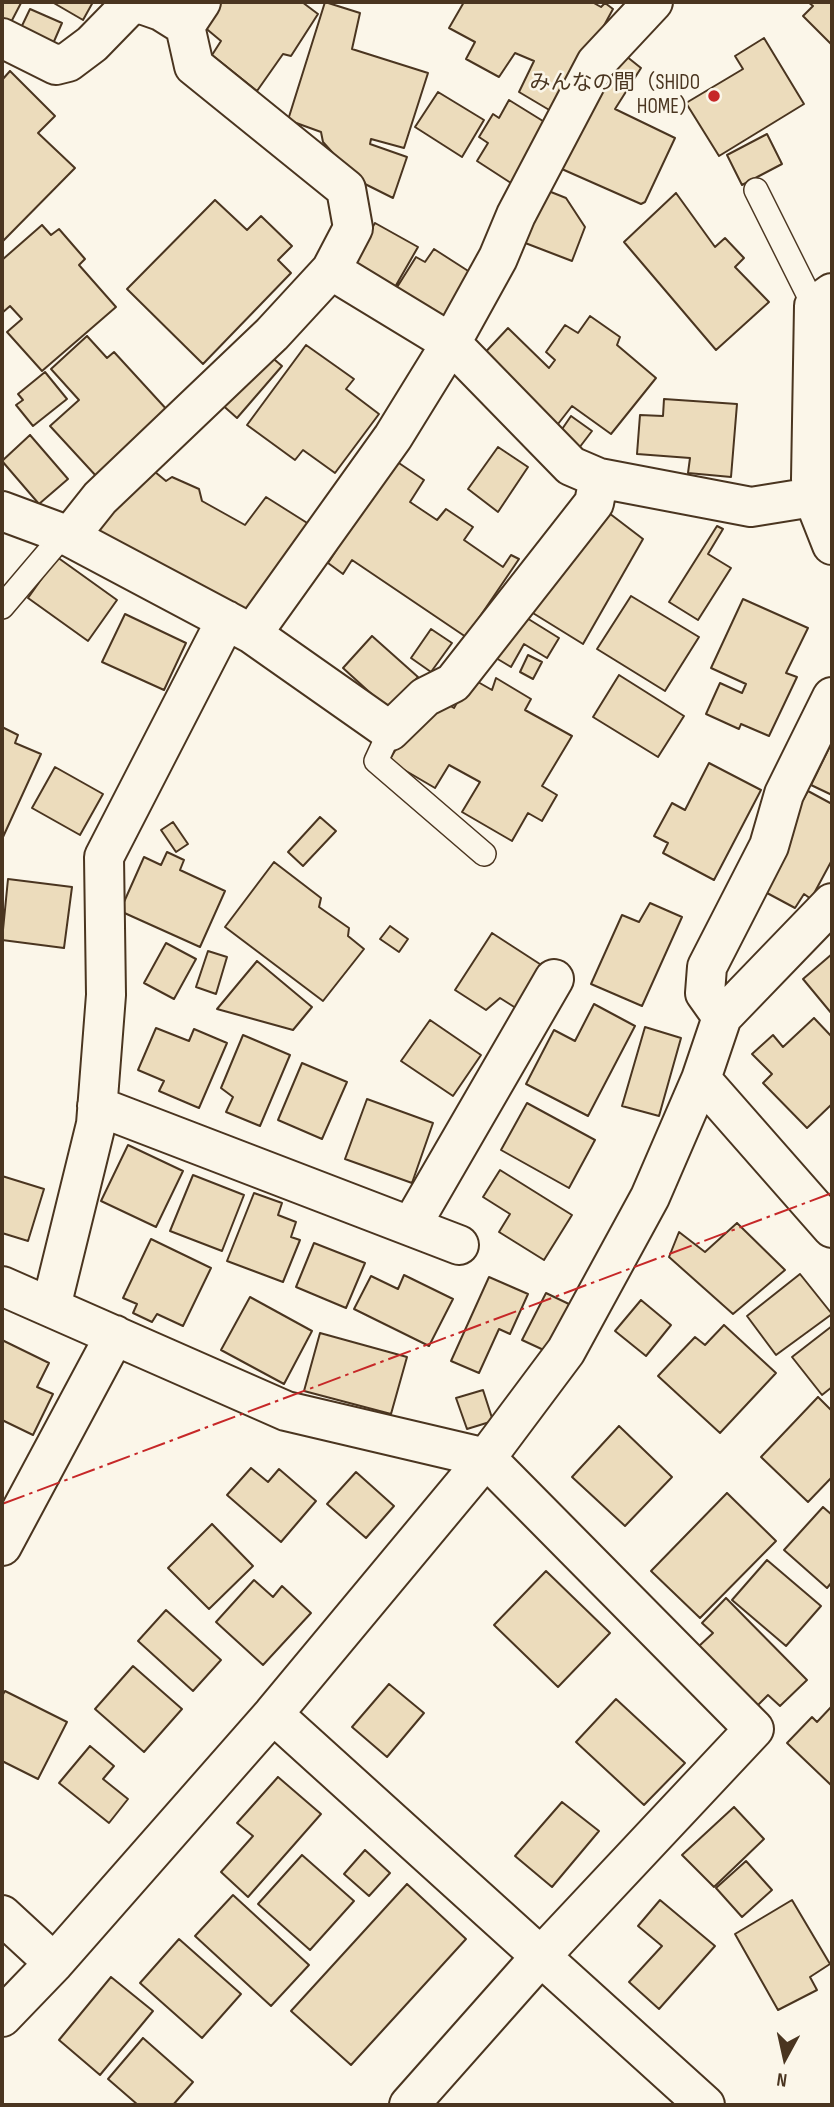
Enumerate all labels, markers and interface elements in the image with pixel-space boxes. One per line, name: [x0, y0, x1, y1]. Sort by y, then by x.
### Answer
place label: みんなの間（SHIDO HOME）: [529, 71, 700, 121]
marker: みんなの間（SHIDO HOME）: [706, 88, 722, 104]
north arrow: [750, 2023, 820, 2093]
text: N: [775, 2067, 789, 2091]

